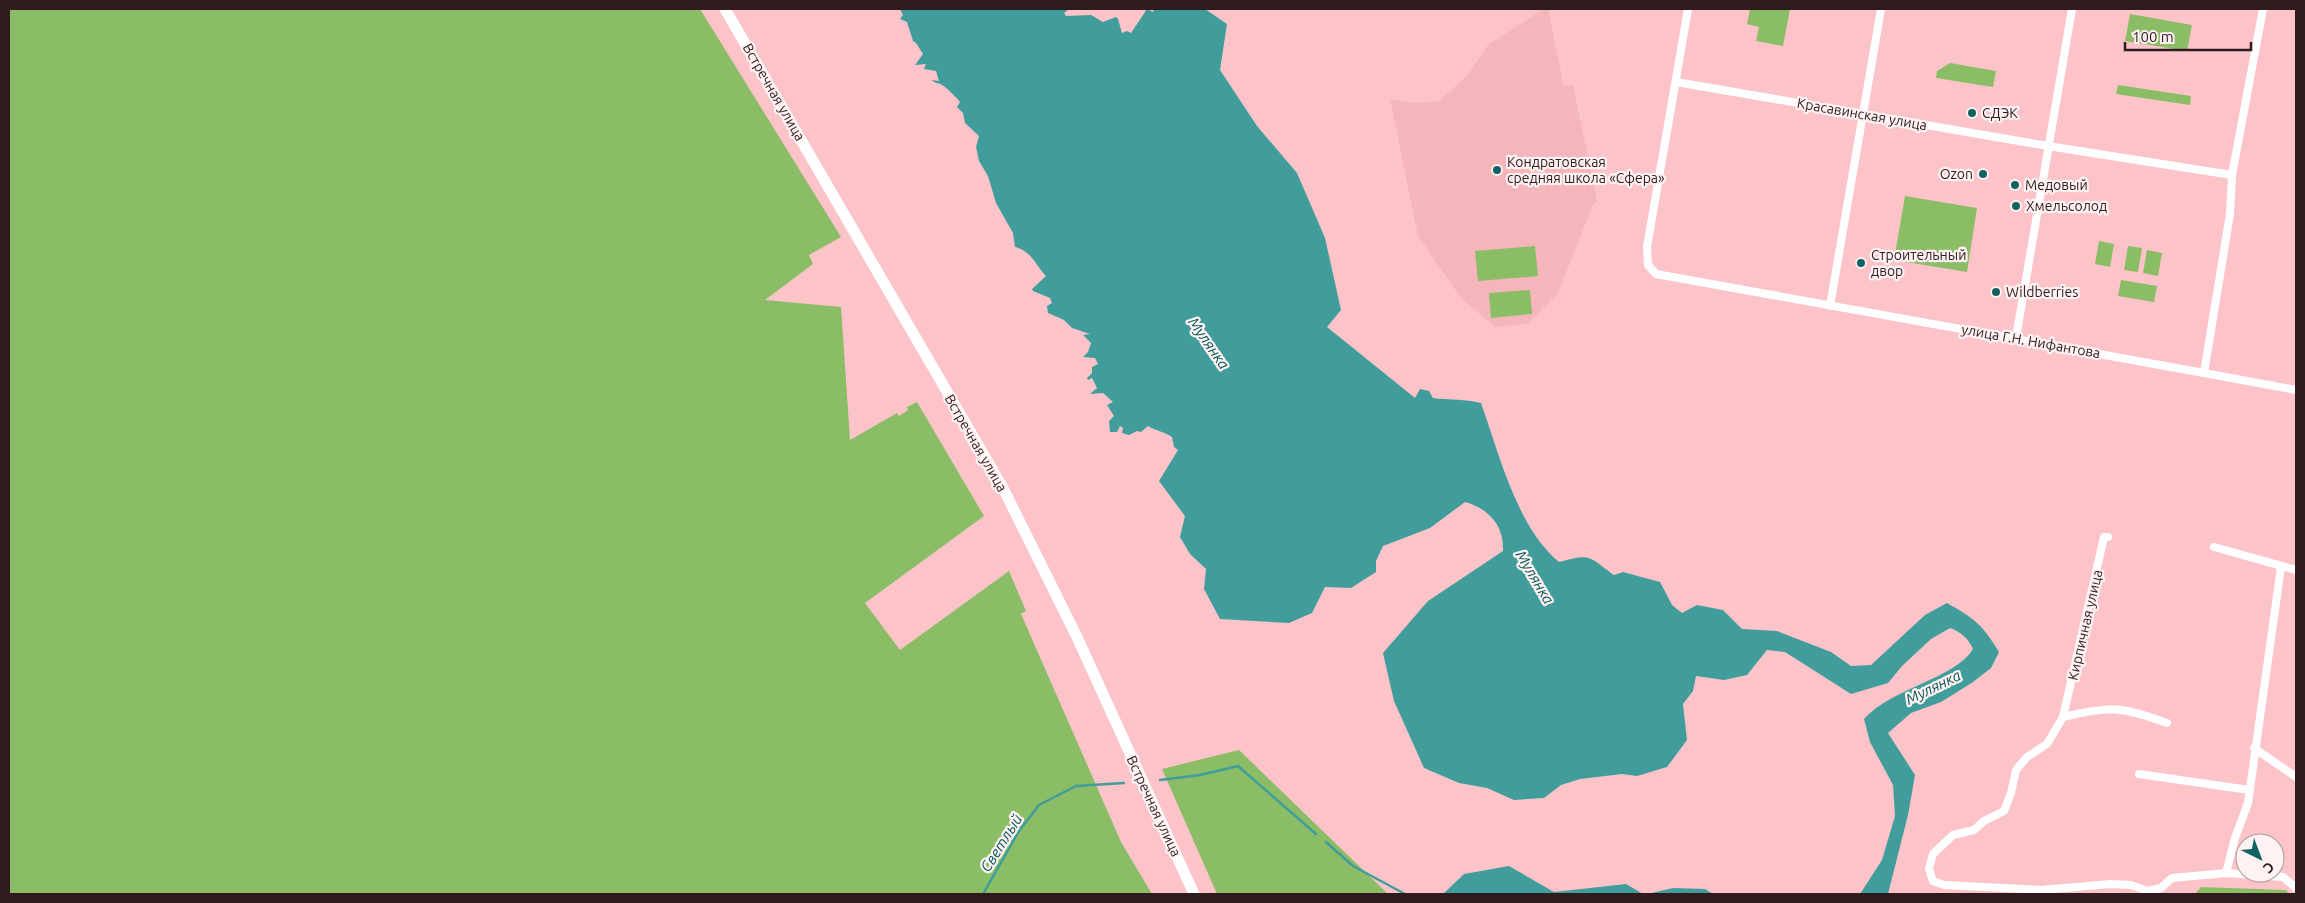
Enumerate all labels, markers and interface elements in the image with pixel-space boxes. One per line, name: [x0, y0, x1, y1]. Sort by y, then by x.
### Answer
scale bar: [2125, 20, 2251, 52]
text: 100 m: [2132, 28, 2174, 45]
street label: Встречная улица: [740, 41, 808, 143]
street label: Красавинская улица: [1796, 95, 1928, 133]
place label: СДЭК: [1982, 105, 2018, 121]
marker: СДЭК: [1966, 107, 1978, 119]
place label: Кондратовская средняя школа «Сфера»: [1507, 154, 1665, 186]
marker: Кондратовская средняя школа «Сфера»: [1491, 164, 1503, 176]
place label: Ozon: [1940, 166, 1973, 182]
marker: Ozon: [1977, 168, 1989, 180]
place label: Медовый: [2025, 177, 2088, 193]
marker: Медовый: [2009, 179, 2021, 191]
place label: Хмельсолод: [2026, 198, 2107, 214]
marker: Хмельсолод: [2010, 200, 2022, 212]
place label: Строительный двор: [1871, 247, 1966, 279]
marker: Строительный двор: [1855, 257, 1867, 269]
place label: Wildberries: [2006, 284, 2078, 300]
marker: Wildberries: [1990, 286, 2002, 298]
water label: Мулянка: [1185, 314, 1233, 372]
street label: улица Г.Н. Нифантова: [1960, 321, 2102, 361]
street label: Встречная улица: [942, 392, 1010, 494]
water label: Мулянка: [1512, 547, 1558, 607]
street label: Кирпичная улица: [2064, 568, 2106, 682]
water label: Мулянка: [1903, 666, 1963, 708]
street label: Встречная улица: [1124, 753, 1184, 859]
water label: Светлый: [977, 811, 1025, 875]
north arrow: [2235, 833, 2285, 883]
text: С: [2260, 859, 2277, 877]

